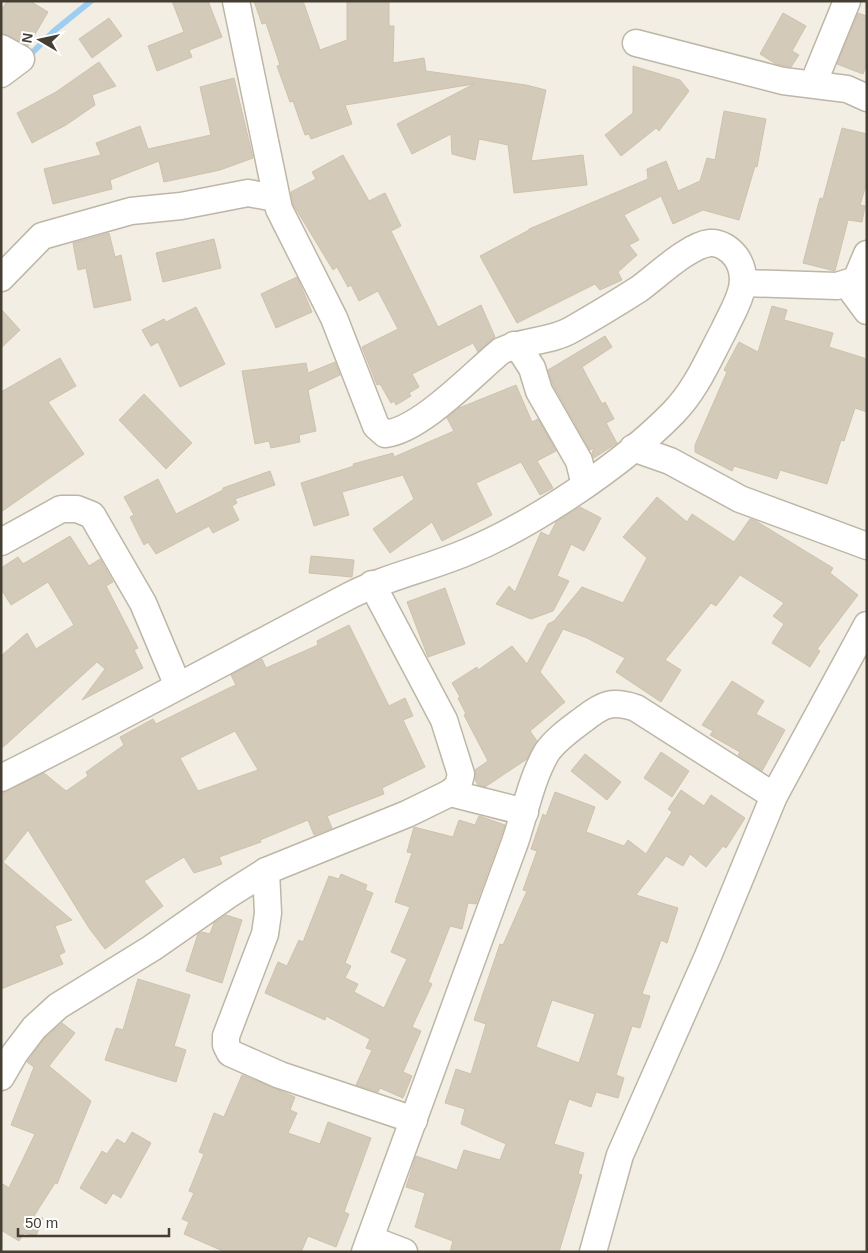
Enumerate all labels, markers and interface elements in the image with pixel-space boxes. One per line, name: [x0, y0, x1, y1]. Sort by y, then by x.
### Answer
north arrow: [15, 15, 65, 65]
text: N: [18, 32, 36, 44]
scale bar: [18, 1206, 169, 1238]
text: 50 m: [25, 1214, 58, 1231]

